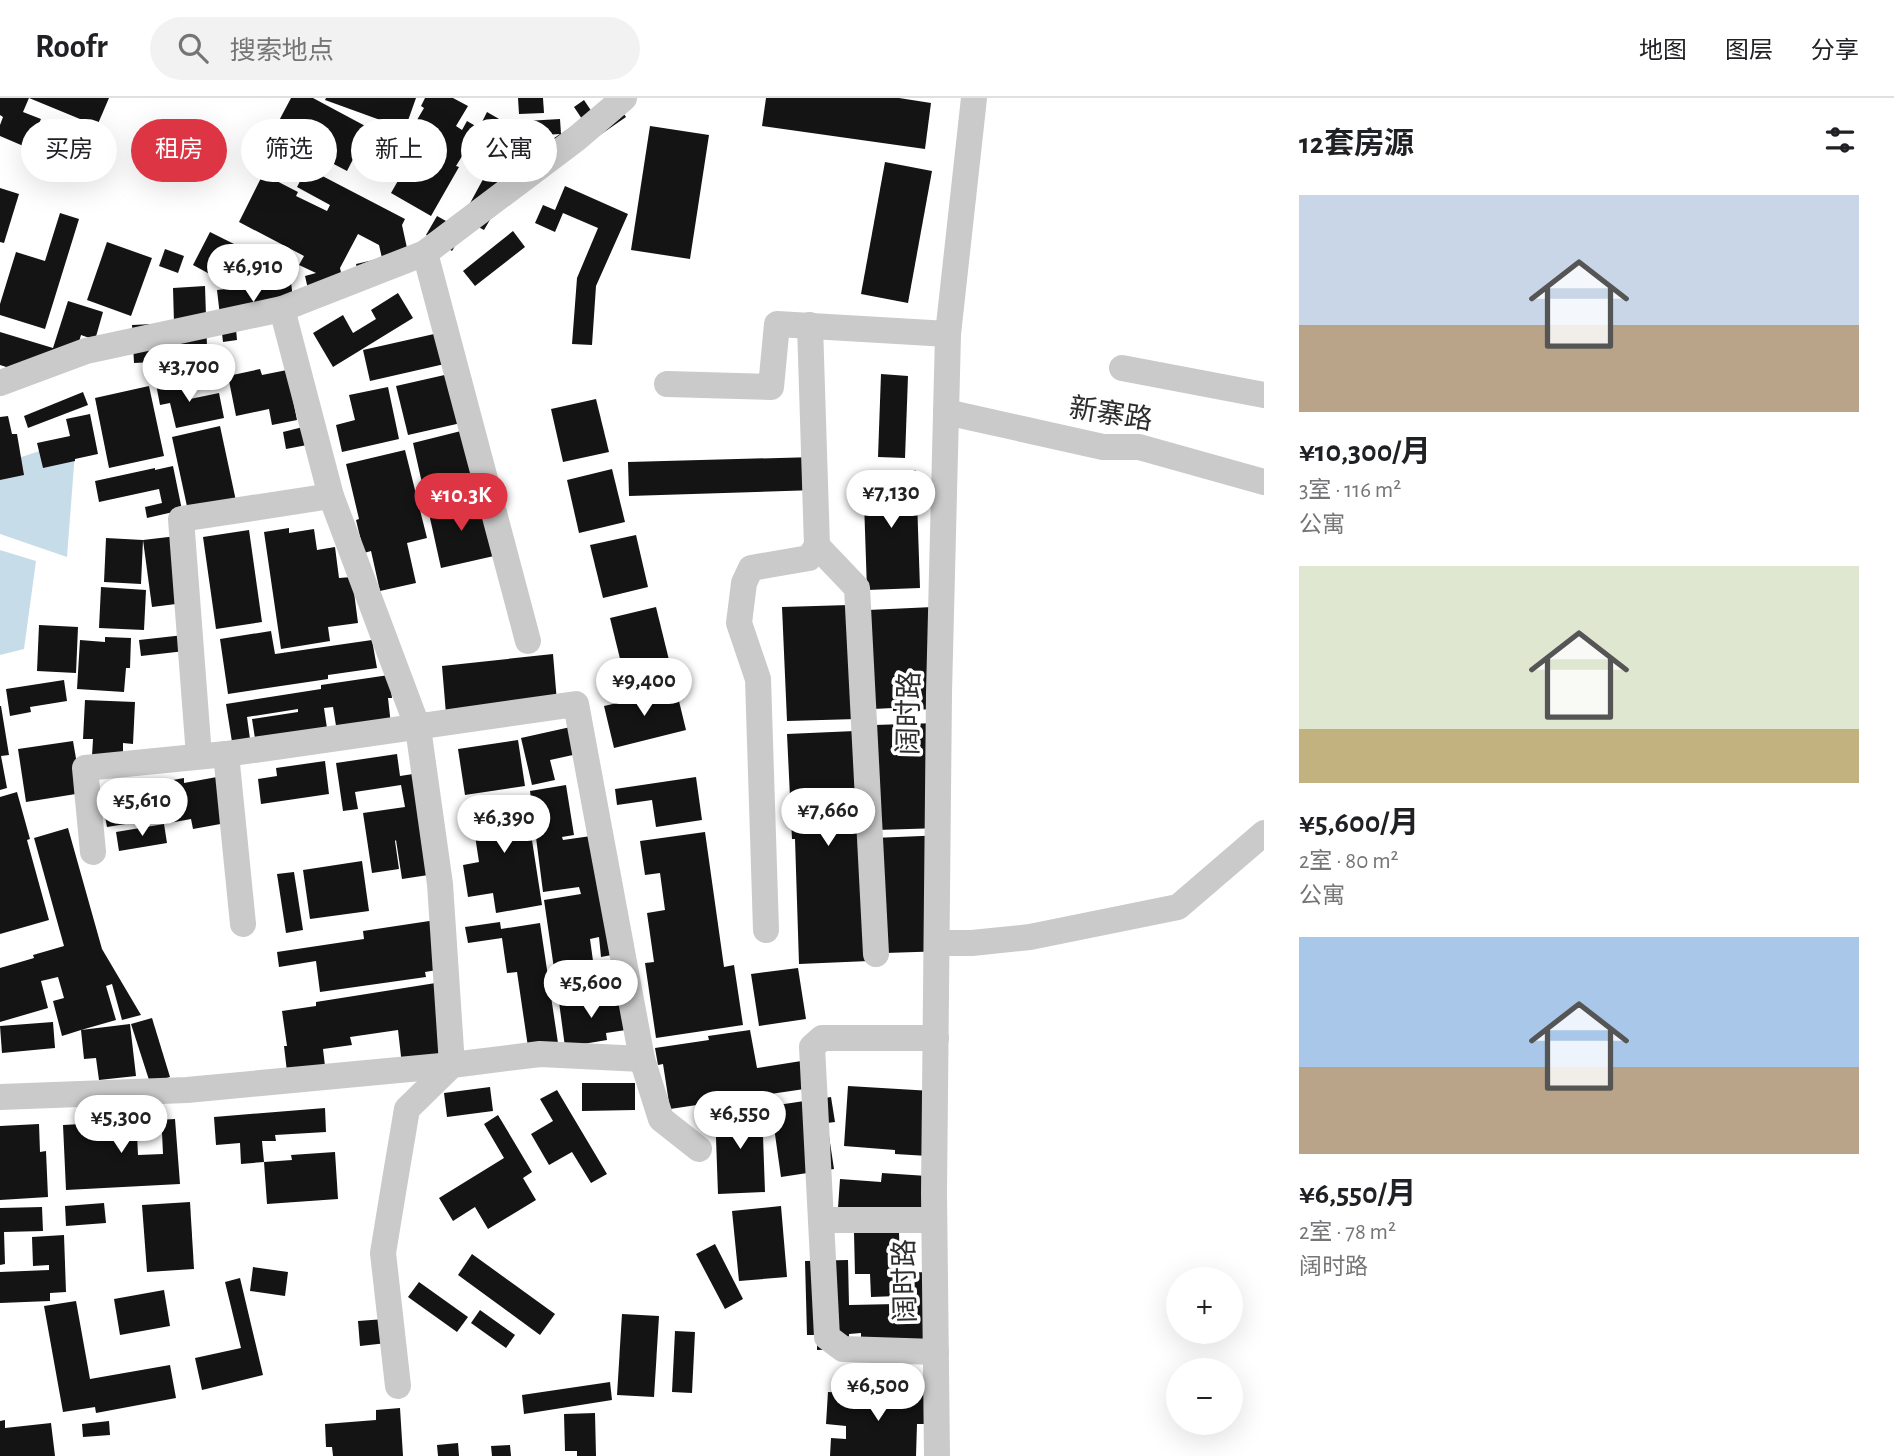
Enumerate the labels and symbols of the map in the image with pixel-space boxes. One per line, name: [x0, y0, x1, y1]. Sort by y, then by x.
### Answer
pin: ¥6,910: [196, 244, 310, 304]
pin: ¥3,700: [132, 344, 246, 404]
street label: 新寨路: [1067, 393, 1155, 435]
pin: ¥7,130: [834, 470, 948, 530]
pin: ¥10.3K: [404, 474, 518, 533]
pin: ¥9,400: [587, 658, 701, 718]
street label: 阔时路: [893, 671, 925, 755]
pin: ¥5,610: [85, 778, 199, 838]
pin: ¥7,660: [771, 788, 885, 848]
pin: ¥6,390: [447, 796, 561, 855]
pin: ¥5,600: [534, 960, 648, 1020]
pin: ¥6,550: [683, 1091, 797, 1151]
pin: ¥5,300: [64, 1096, 178, 1155]
street label: 阔时路: [889, 1239, 921, 1323]
pin: ¥6,500: [821, 1364, 935, 1423]

